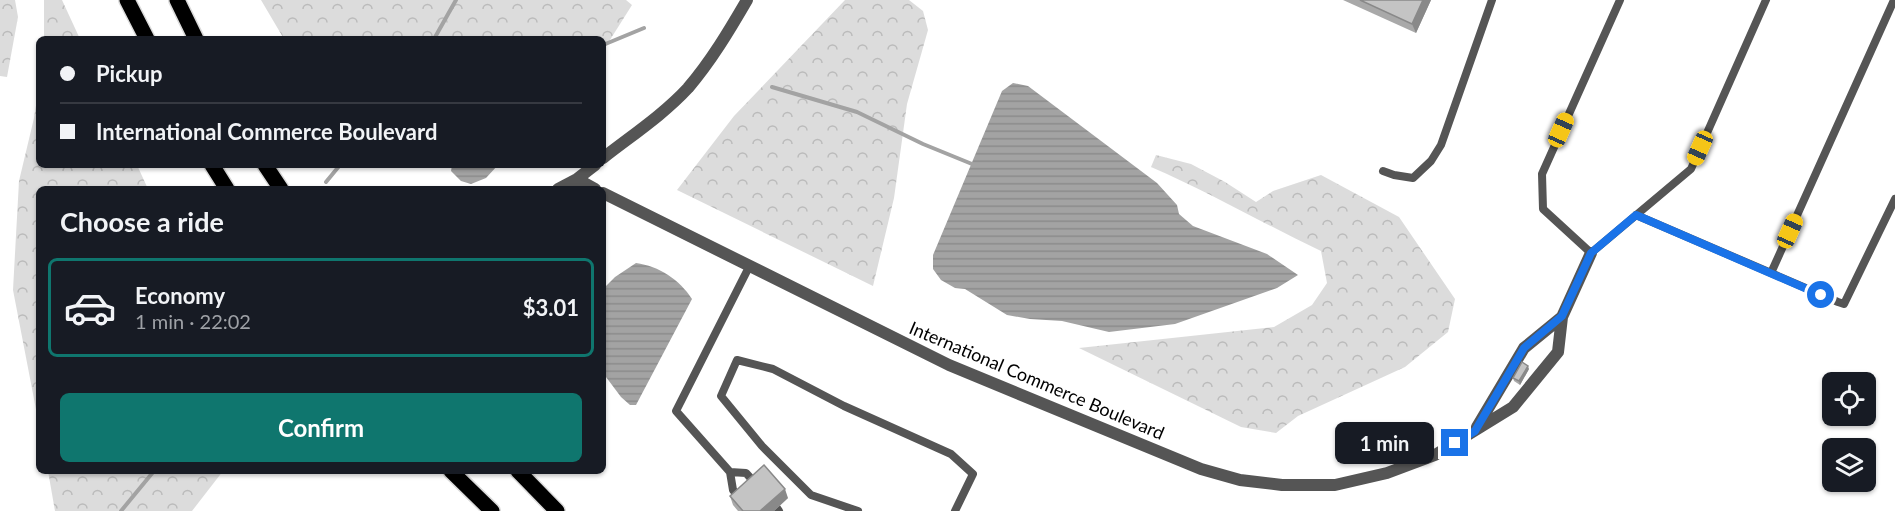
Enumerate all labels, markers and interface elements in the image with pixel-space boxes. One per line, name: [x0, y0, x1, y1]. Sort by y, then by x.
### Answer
text: Pickup: [96, 60, 162, 87]
car: [1545, 110, 1577, 150]
text: International Commerce Boulevard: [96, 118, 437, 145]
car: [1684, 128, 1716, 168]
text: Choose a ride: [60, 205, 224, 238]
car: [1774, 211, 1806, 251]
icon: car: [63, 281, 117, 335]
route start: [1807, 281, 1834, 308]
text: Economy: [135, 282, 225, 309]
text: $3.01: [523, 294, 579, 321]
text: 1 min · 22:02: [135, 309, 251, 333]
street label: International Commerce Boulevard: [906, 316, 1168, 444]
map controls: [1822, 372, 1876, 492]
button: locate: [1822, 372, 1876, 426]
button: Confirm: [60, 393, 582, 462]
callout: 1 min: [1335, 422, 1434, 464]
route end: [1441, 429, 1468, 456]
text: 1 min: [1360, 431, 1409, 455]
button: layers: [1822, 438, 1876, 492]

